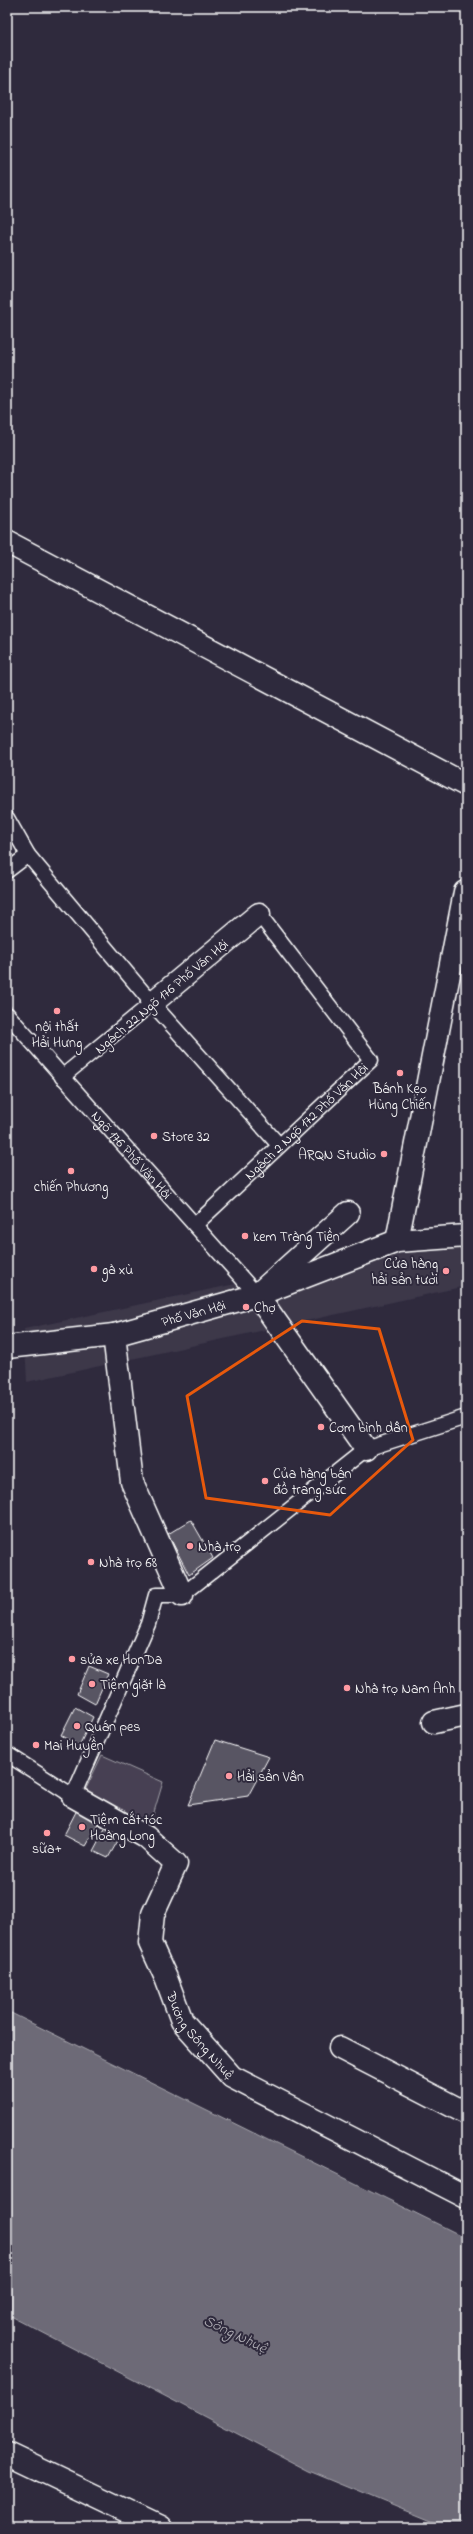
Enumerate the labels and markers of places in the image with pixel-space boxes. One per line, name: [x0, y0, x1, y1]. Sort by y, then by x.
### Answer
marker: nội thất Hải Hưng: [52, 1006, 62, 1016]
place label: nội thất Hải Hưng: [32, 1017, 82, 1055]
marker: Bánh Kẹo Hùng Chiến: [395, 1068, 405, 1078]
place label: Bánh Kẹo Hùng Chiến: [369, 1079, 432, 1117]
place label: Store 32: [162, 1127, 210, 1148]
marker: Store 32: [149, 1131, 159, 1141]
place label: ARQN Studio: [298, 1145, 376, 1166]
marker: ARQN Studio: [379, 1149, 389, 1159]
marker: chiến Phương: [66, 1166, 76, 1176]
place label: chiến Phương: [34, 1177, 108, 1199]
place label: kem Tràng Tiền: [253, 1227, 340, 1249]
marker: kem Tràng Tiền: [240, 1231, 250, 1241]
place label: Cửa hàng hải sản tươi: [371, 1254, 438, 1291]
place label: gà xù: [101, 1260, 133, 1282]
marker: gà xù: [89, 1264, 99, 1274]
marker: Cửa hàng hải sản tươi: [441, 1266, 451, 1276]
place label: Chợ: [254, 1298, 276, 1319]
marker: Chợ: [241, 1302, 251, 1312]
place label: Cơm bình dân: [329, 1418, 408, 1439]
marker: Cơm bình dân: [316, 1422, 326, 1432]
place label: Của hàng bán đồ trang sức: [273, 1464, 352, 1502]
marker: Của hàng bán đồ trang sức: [260, 1476, 270, 1486]
place label: Nhà trọ: [198, 1537, 241, 1558]
marker: Nhà trọ: [185, 1541, 195, 1551]
place label: Nhà trọ 68: [99, 1553, 157, 1574]
marker: Nhà trọ 68: [86, 1557, 96, 1567]
place label: sửa xe HonDa: [80, 1650, 162, 1671]
marker: sửa xe HonDa: [67, 1654, 77, 1664]
place label: Tiệm giặt là: [100, 1675, 166, 1697]
marker: Tiệm giặt là: [87, 1679, 97, 1689]
place label: Nhà trọ Nam Anh: [355, 1679, 455, 1700]
marker: Nhà trọ Nam Anh: [342, 1683, 352, 1693]
place label: Quán pes: [85, 1717, 140, 1738]
marker: Quán pes: [72, 1721, 82, 1731]
place label: Mai Huyền: [44, 1736, 104, 1758]
marker: Mai Huyền: [31, 1740, 41, 1750]
place label: Hải sản Vân: [237, 1767, 304, 1788]
marker: Hải sản Vân: [224, 1771, 234, 1781]
place label: Tiệm cắt tóc Hoàng Long: [90, 1810, 163, 1848]
marker: Tiệm cắt tóc Hoàng Long: [77, 1822, 87, 1832]
marker: sữa+: [42, 1828, 52, 1838]
place label: sữa+: [32, 1839, 62, 1860]

